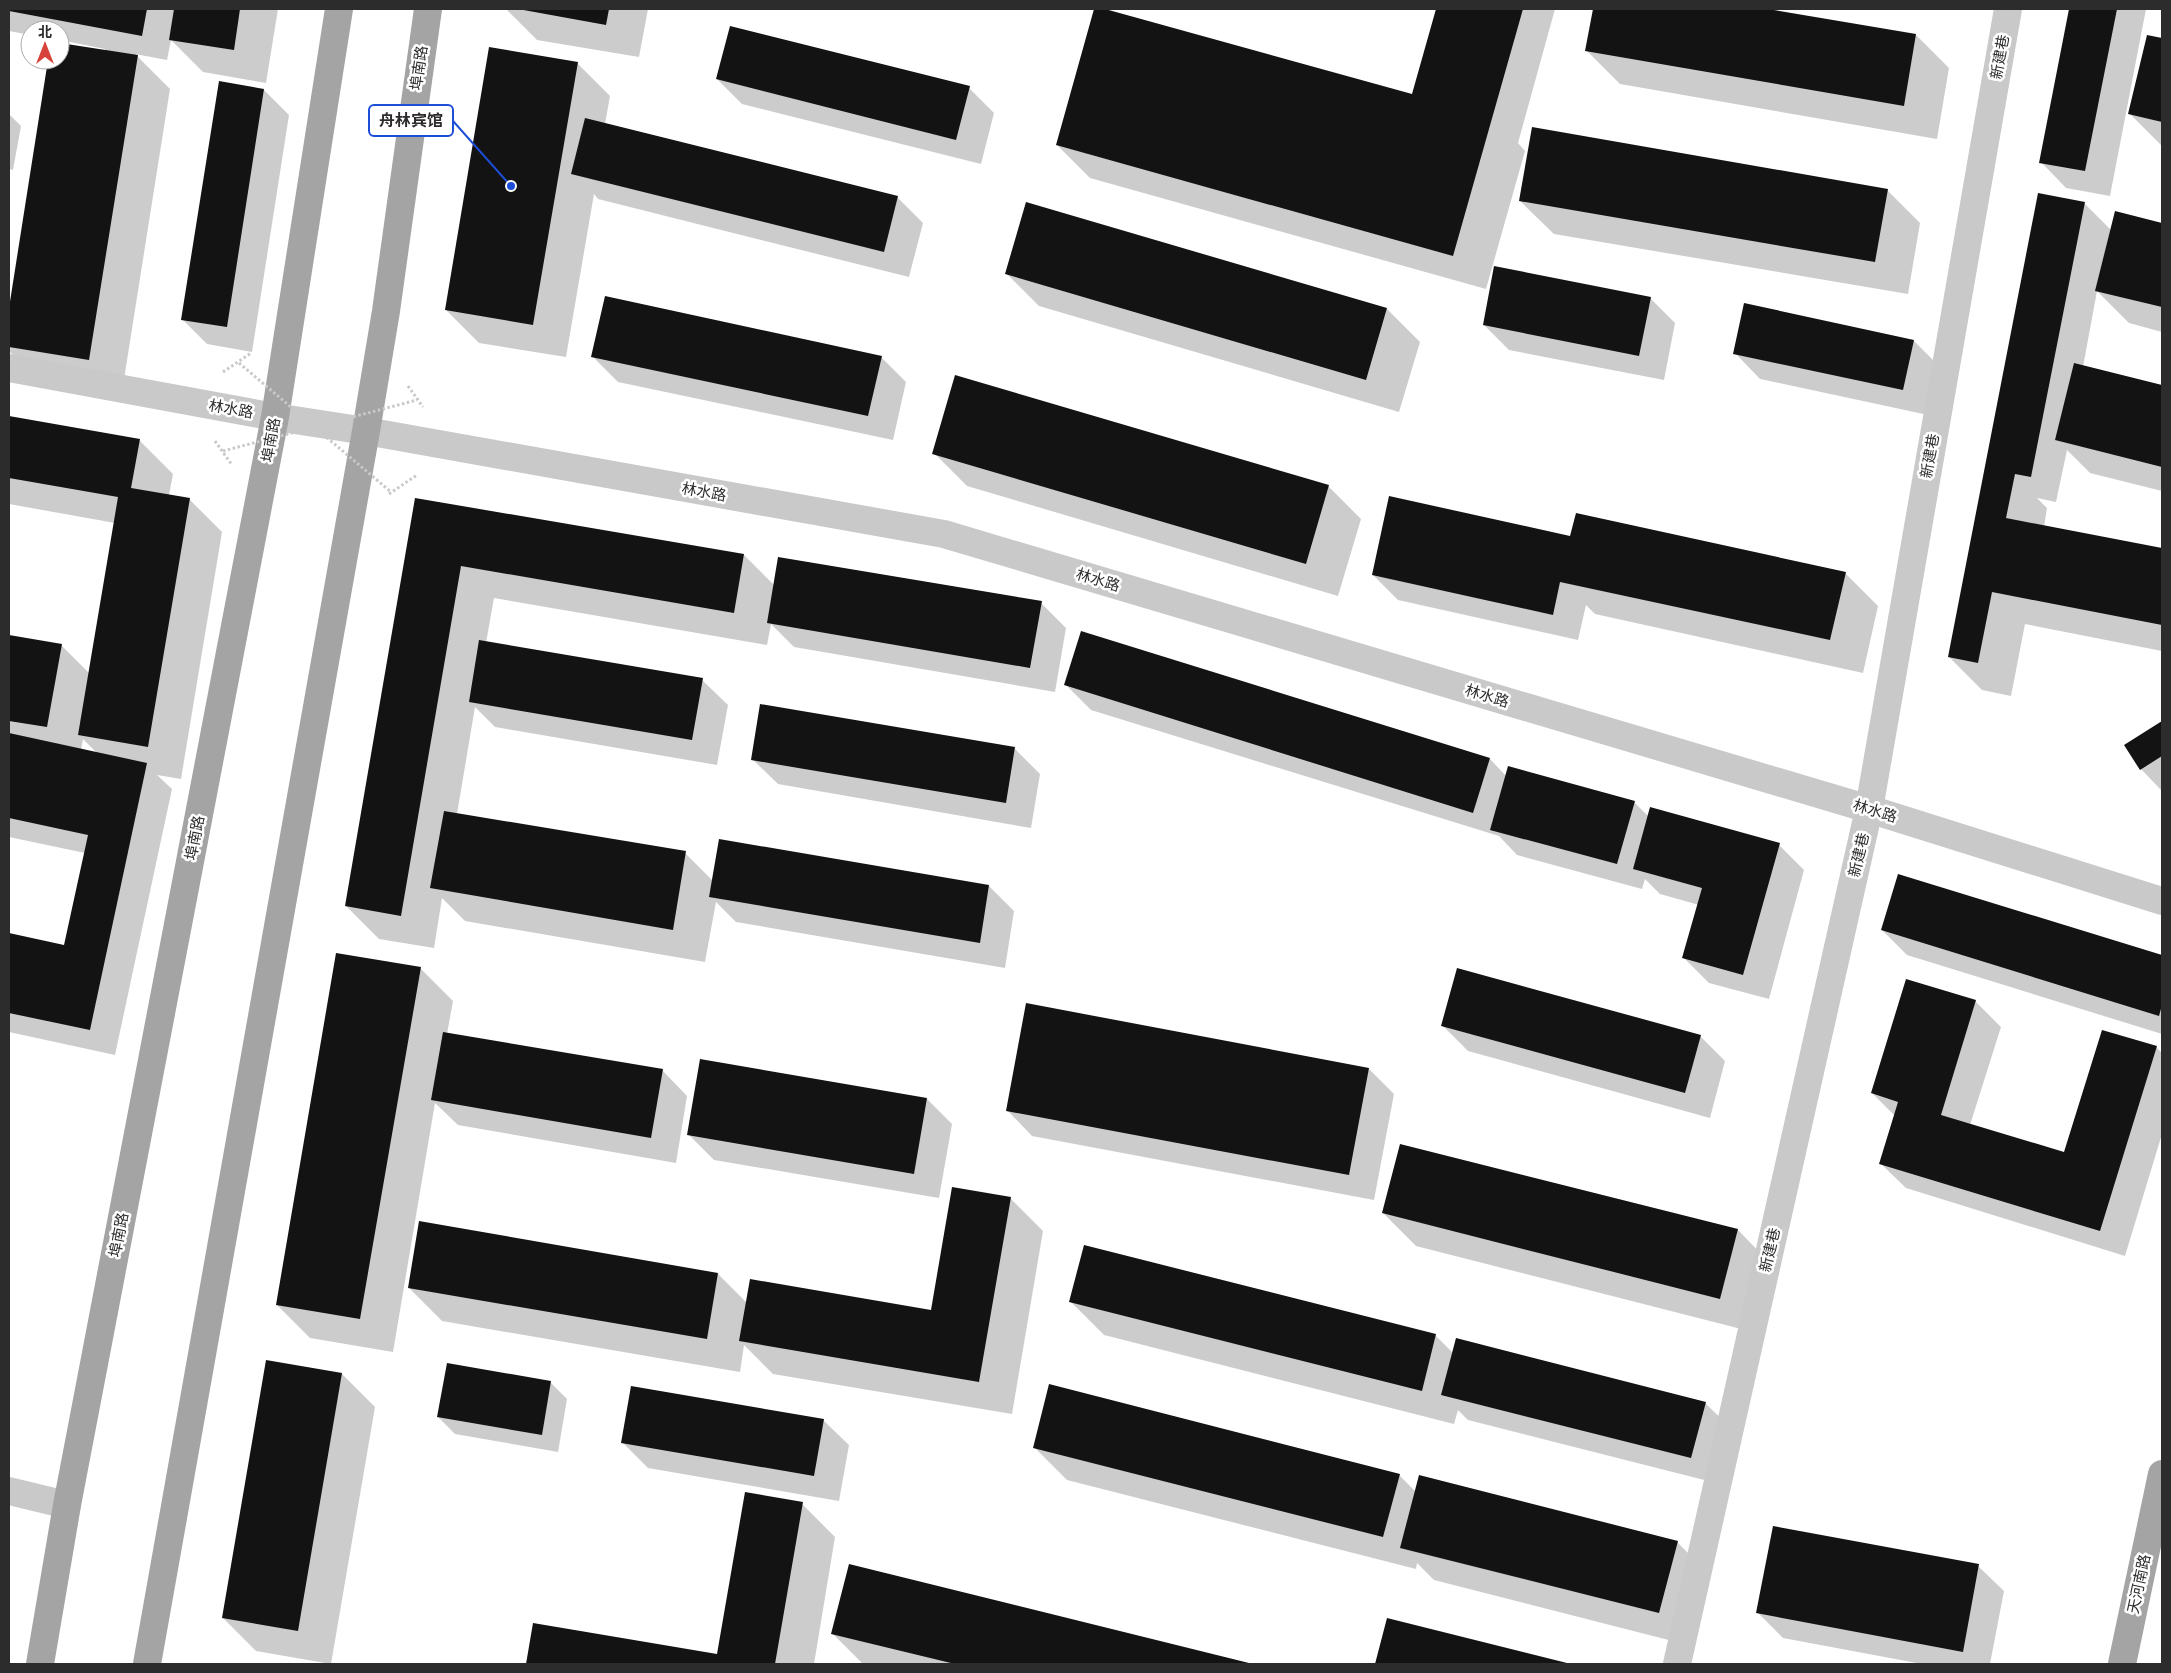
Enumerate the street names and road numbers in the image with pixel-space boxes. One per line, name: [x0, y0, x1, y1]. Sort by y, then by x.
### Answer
street label: 新建巷: [1986, 33, 2013, 81]
street label: 埠南路: [406, 44, 431, 92]
street label: 林水路: [207, 395, 255, 422]
street label: 埠南路: [257, 416, 284, 464]
street label: 新建巷: [1916, 432, 1943, 480]
street label: 林水路: [680, 478, 728, 505]
street label: 林水路: [1074, 564, 1122, 595]
street label: 林水路: [1463, 680, 1511, 711]
street label: 林水路: [1851, 795, 1899, 826]
street label: 埠南路: [181, 814, 208, 862]
street label: 新建巷: [1844, 831, 1873, 879]
street label: 埠南路: [105, 1211, 132, 1259]
street label: 新建巷: [1755, 1226, 1784, 1274]
street label: 天河南路: [2123, 1553, 2154, 1615]

